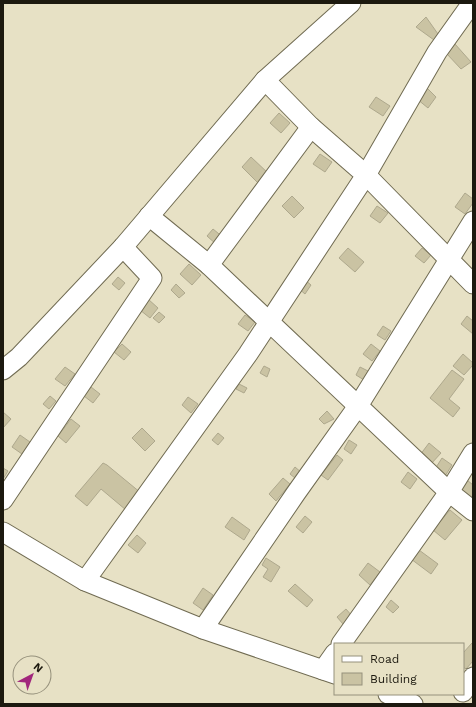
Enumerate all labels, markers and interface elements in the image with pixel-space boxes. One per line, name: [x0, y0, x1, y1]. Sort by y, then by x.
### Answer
legend: [334, 643, 464, 695]
text: Road: [370, 652, 399, 666]
north arrow: [12, 655, 52, 695]
text: N: [31, 660, 46, 675]
text: Building: [370, 672, 417, 686]

